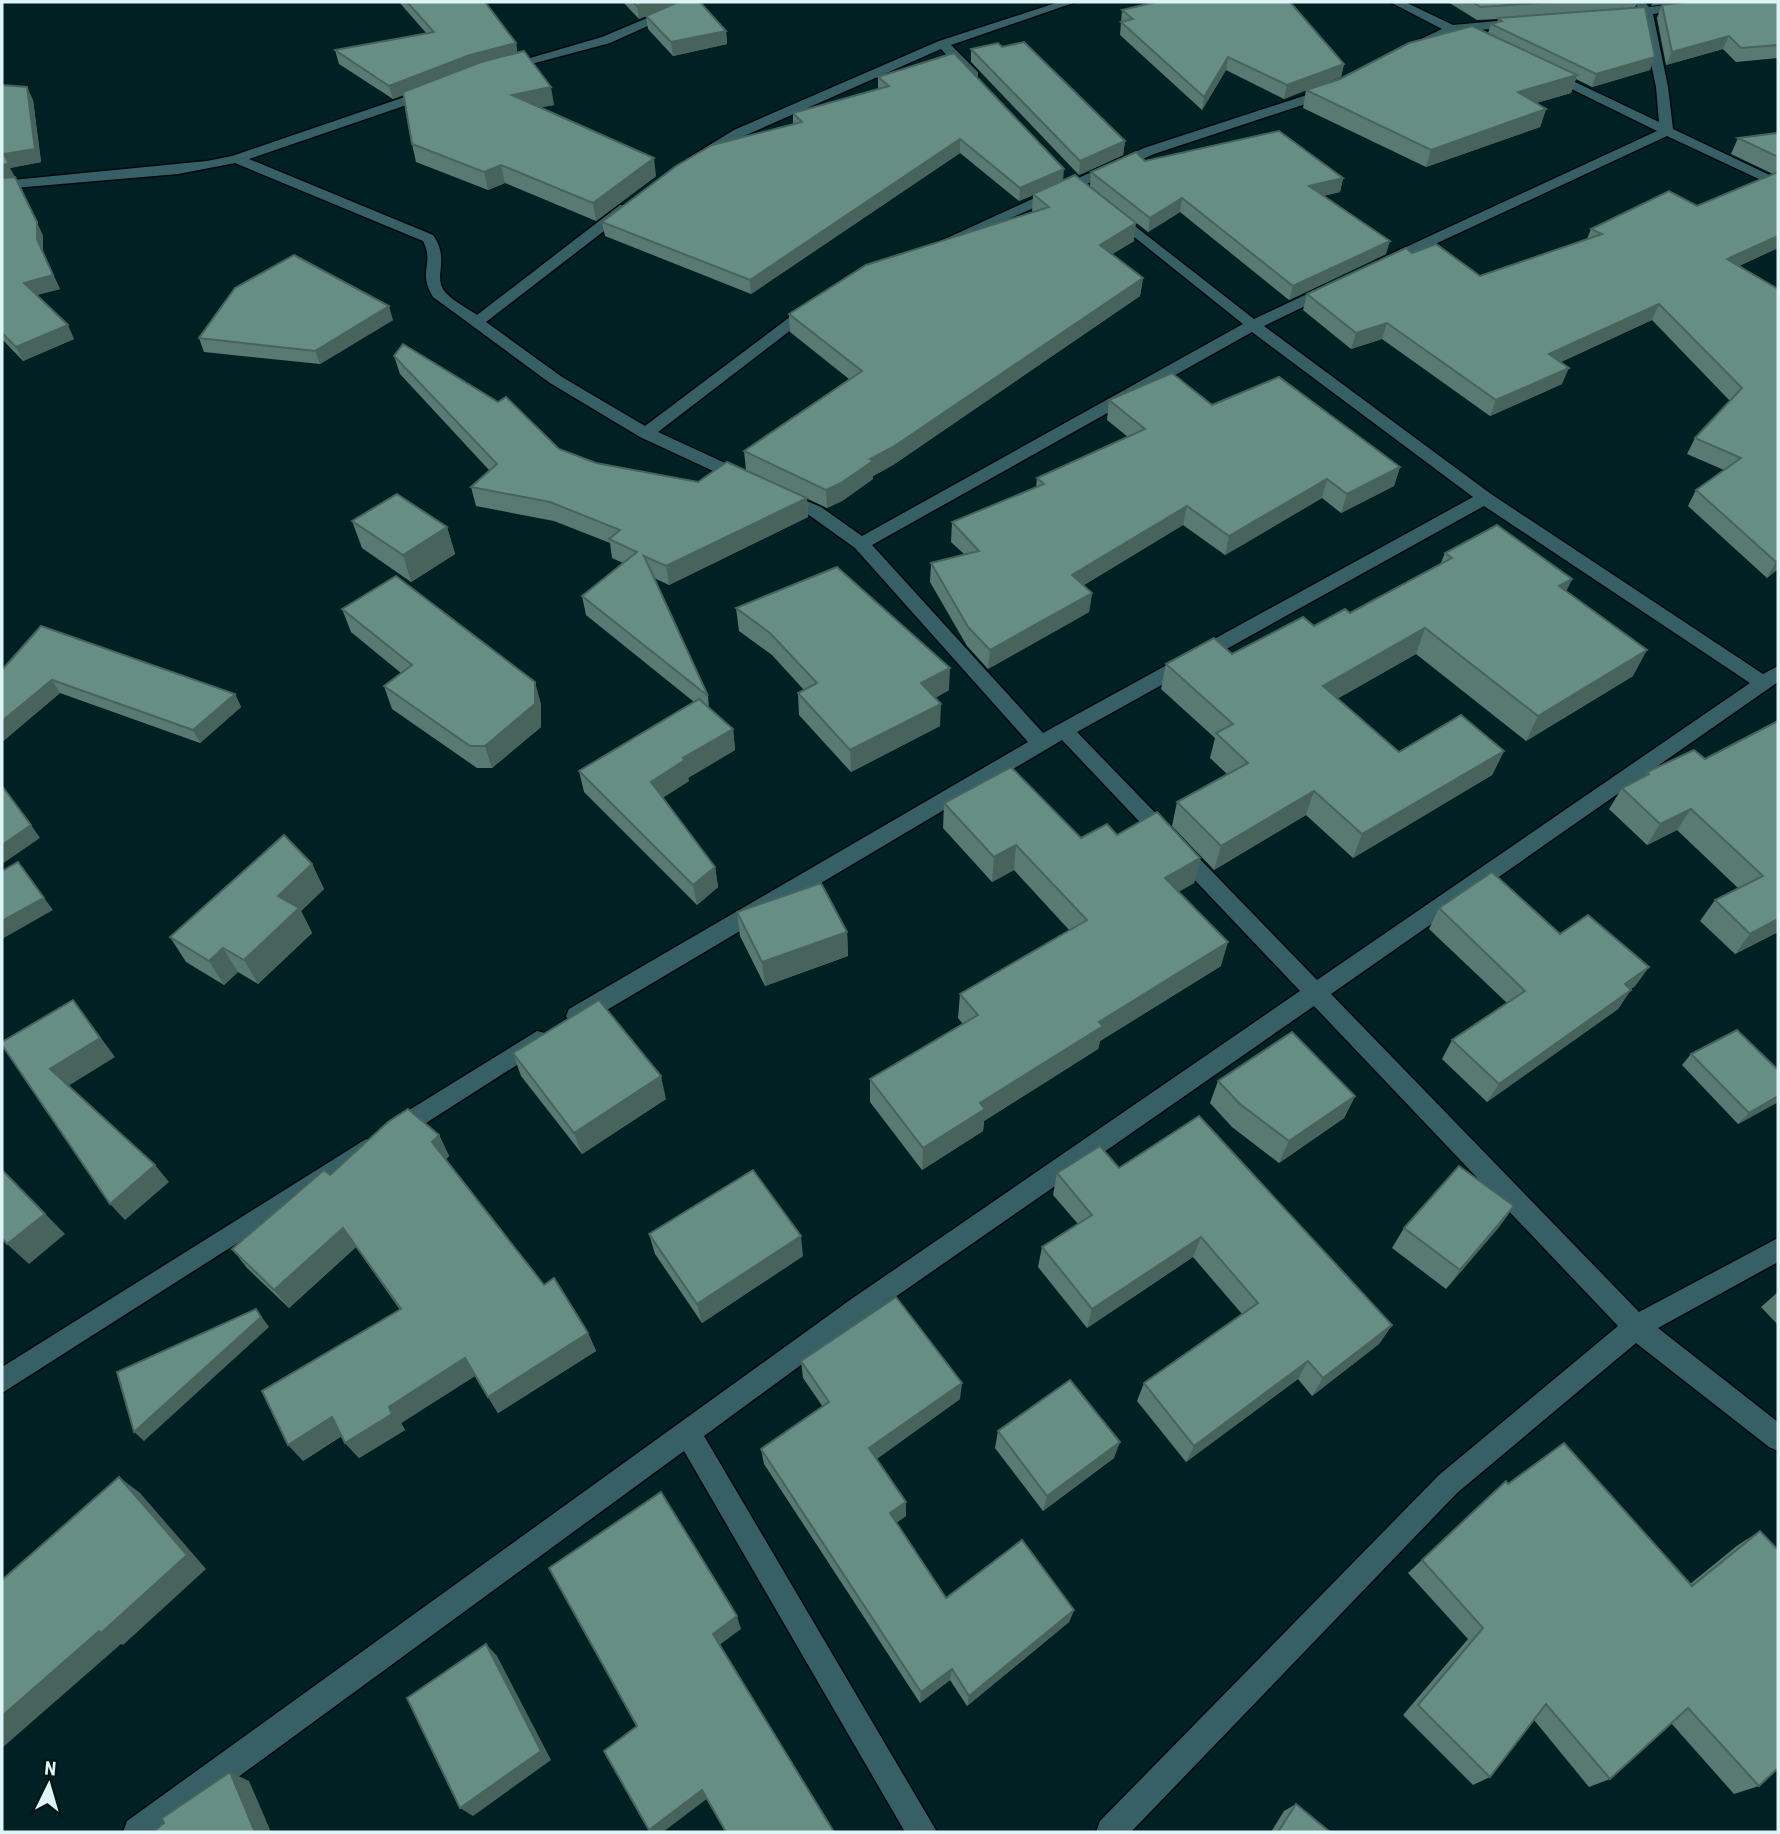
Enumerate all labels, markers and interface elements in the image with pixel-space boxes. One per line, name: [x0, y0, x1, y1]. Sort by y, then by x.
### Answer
north arrow: [14, 1750, 84, 1820]
text: N: [44, 1757, 57, 1781]

